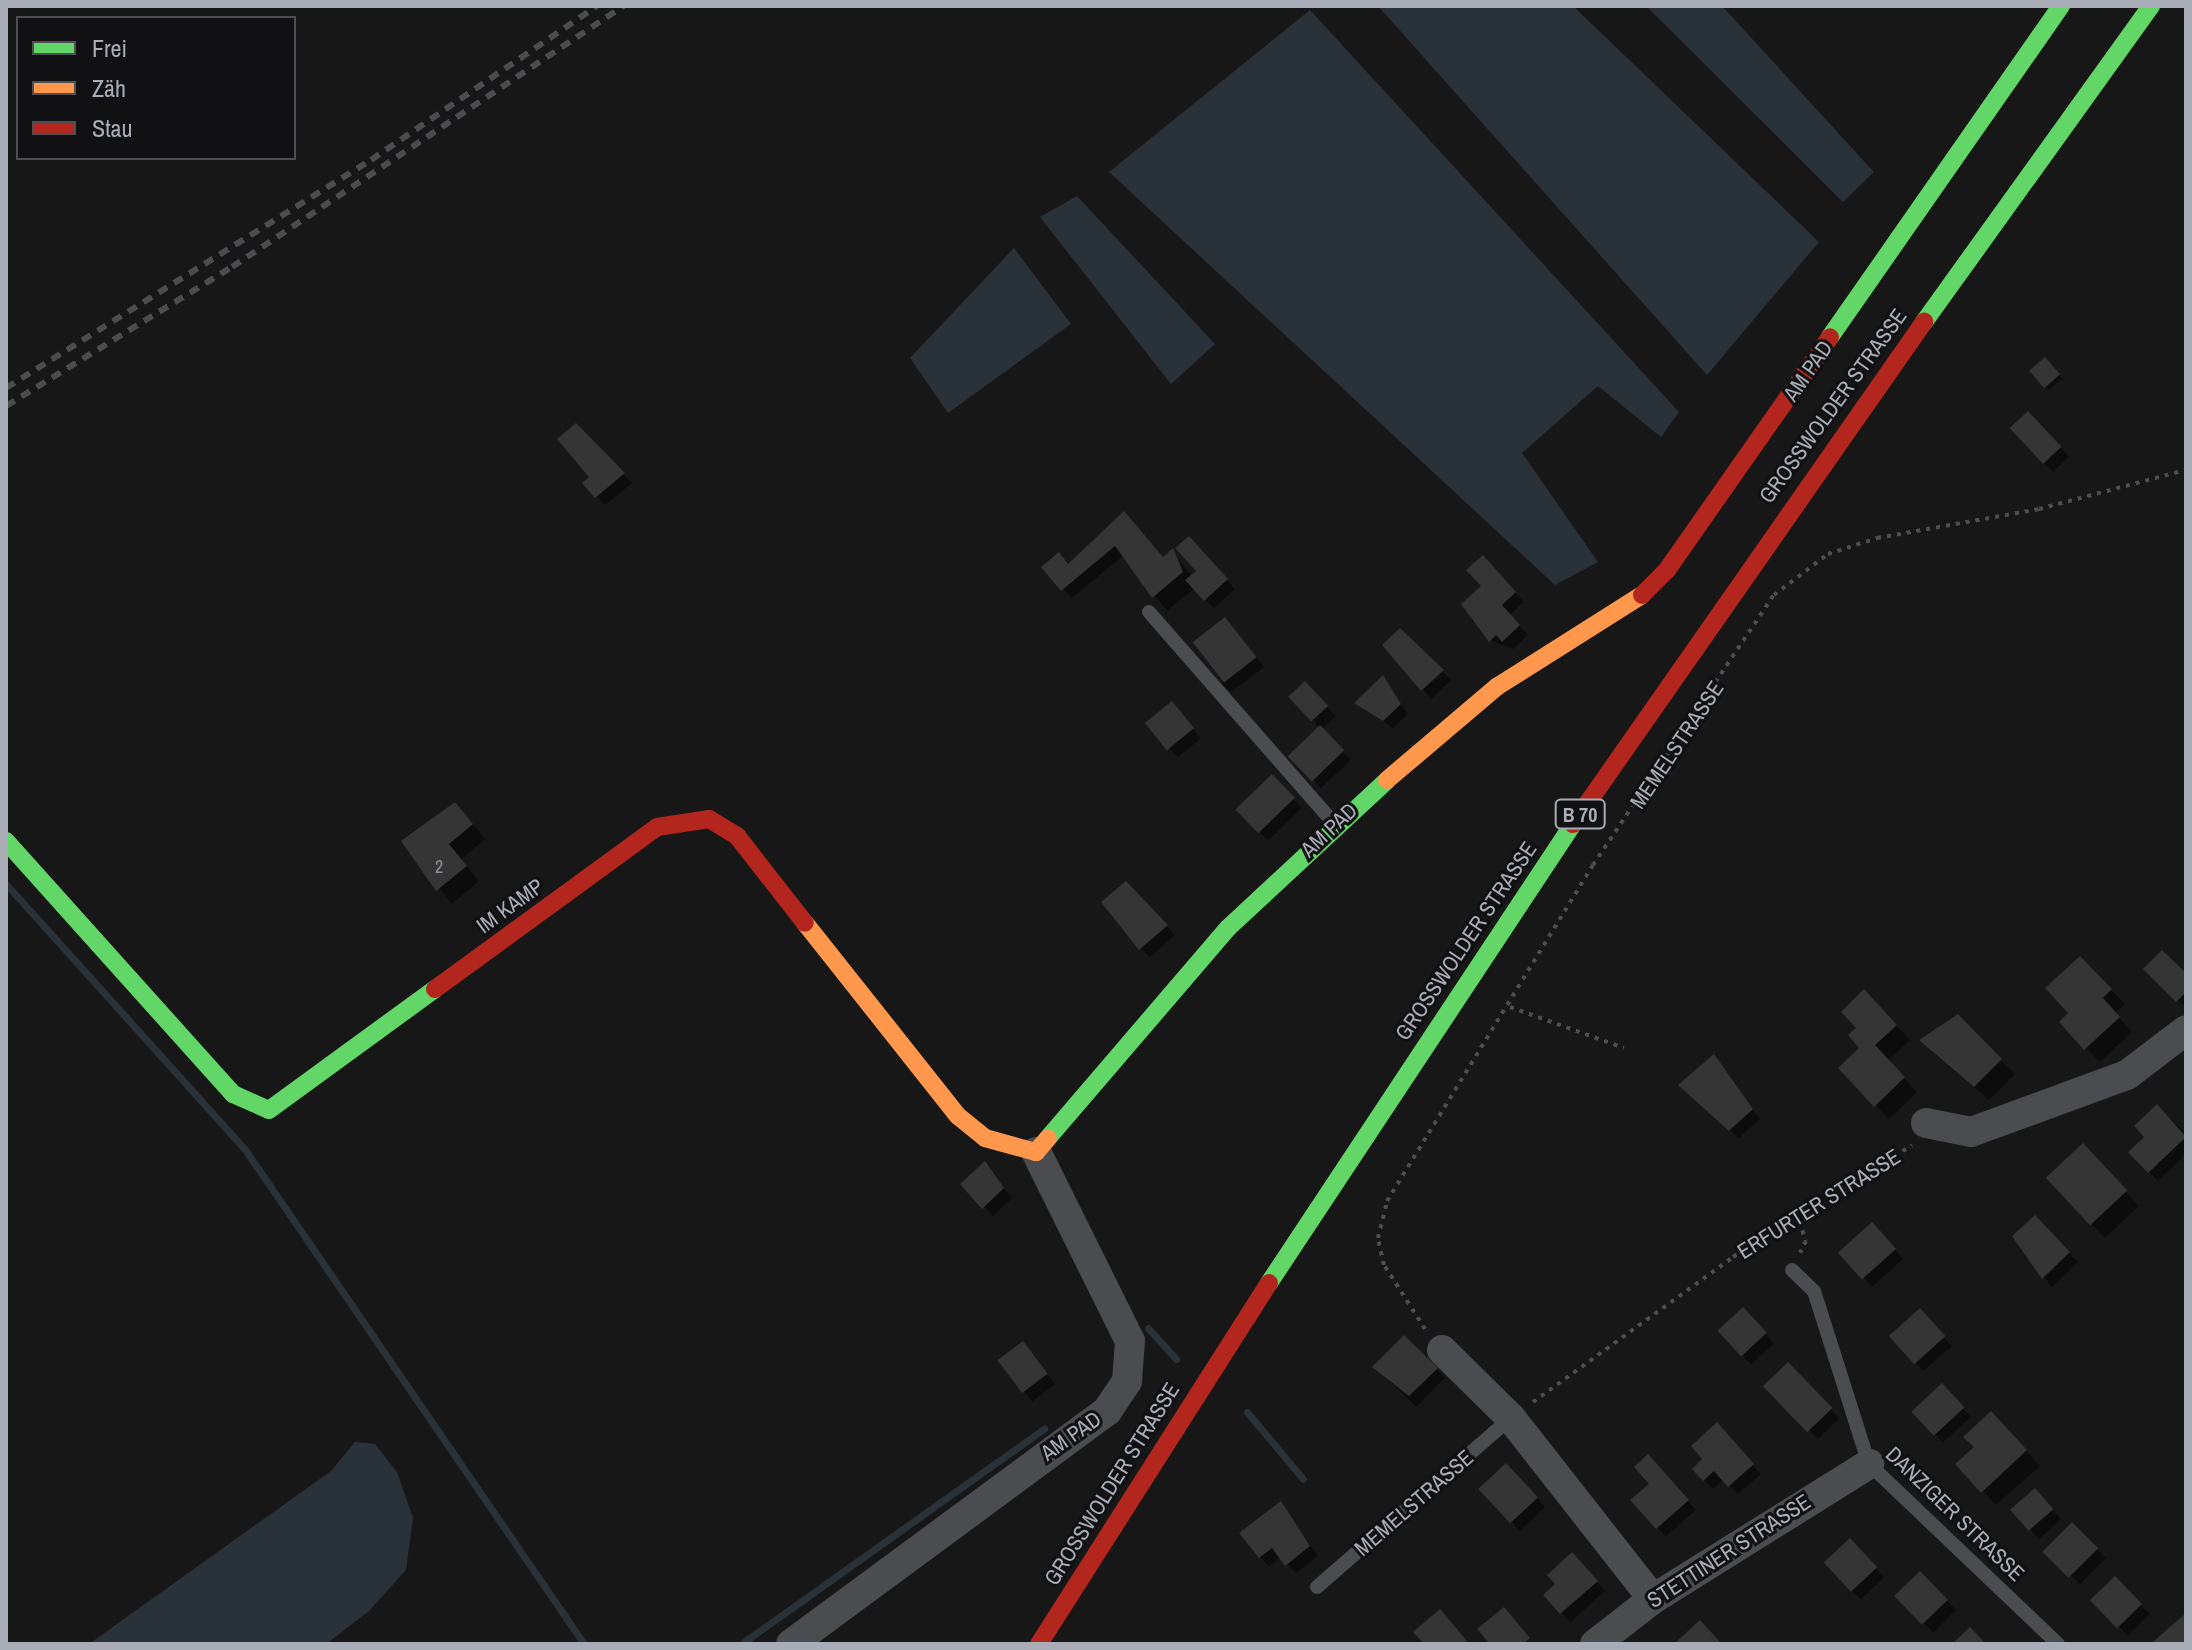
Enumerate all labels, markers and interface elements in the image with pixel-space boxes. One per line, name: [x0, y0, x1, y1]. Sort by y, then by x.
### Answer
legend: [16, 16, 296, 160]
text: Frei: [92, 32, 127, 64]
text: Zäh: [92, 72, 126, 104]
text: Stau: [92, 112, 133, 144]
street label: GROSSWOLDER STRASSE: [1754, 304, 1912, 508]
street label: AM PAD: [1778, 336, 1838, 406]
street label: MEMELSTRASSE: [1625, 676, 1729, 814]
street label: AM PAD: [1295, 797, 1363, 863]
road number: B 70: [1554, 798, 1606, 830]
street label: GROSSWOLDER STRASSE: [1390, 837, 1542, 1045]
house number: 2: [435, 856, 443, 878]
street label: IM KAMP: [471, 873, 549, 939]
street label: ERFURTER STRASSE: [1733, 1143, 1905, 1265]
street label: GROSSWOLDER STRASSE: [1039, 1378, 1185, 1590]
street label: AM PAD: [1036, 1406, 1106, 1466]
street label: DANZIGER STRASSE: [1880, 1441, 2030, 1587]
street label: MEMELSTRASSE: [1349, 1444, 1479, 1562]
street label: STETTINER STRASSE: [1642, 1488, 1816, 1614]

